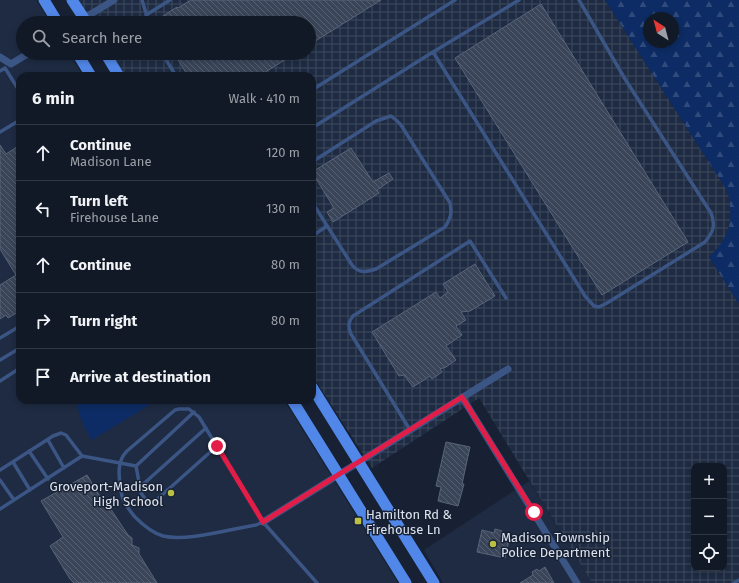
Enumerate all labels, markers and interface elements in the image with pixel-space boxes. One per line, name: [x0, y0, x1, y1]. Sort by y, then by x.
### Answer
north arrow: [643, 12, 679, 48]
search box: [16, 16, 316, 60]
icon: search: [30, 27, 52, 49]
text: Search here: [62, 29, 142, 47]
text: 6 min: [32, 88, 75, 109]
text: Walk · 410 m: [229, 91, 300, 106]
text: Continue: [70, 136, 131, 154]
icon: ahead: [32, 142, 54, 164]
text: 120 m: [266, 145, 300, 160]
text: Madison Lane: [70, 154, 151, 169]
text: Turn left: [70, 192, 128, 210]
icon: left: [32, 198, 54, 220]
text: 130 m: [266, 201, 300, 216]
text: Firehouse Lane: [70, 210, 159, 225]
icon: ahead: [32, 254, 54, 276]
text: Continue: [70, 256, 131, 274]
text: 80 m: [271, 257, 300, 272]
icon: right: [32, 310, 54, 332]
text: Turn right: [70, 312, 137, 330]
text: 80 m: [271, 313, 300, 328]
icon: arrive: [32, 366, 54, 388]
text: Arrive at destination: [70, 368, 211, 386]
route end: [208, 437, 226, 455]
map controls: [691, 463, 727, 571]
button: +: [691, 463, 727, 499]
place label: Groveport-Madison High School: [50, 479, 163, 509]
marker: Groveport-Madison High School: [166, 488, 176, 498]
button: −: [691, 499, 727, 535]
route start: [525, 503, 543, 521]
place label: Hamilton Rd & Firehouse Ln: [366, 507, 452, 537]
marker: Hamilton Rd & Firehouse Ln: [353, 516, 363, 526]
place label: Madison Township Police Department: [501, 530, 610, 560]
button: locate: [691, 535, 727, 571]
marker: Madison Township Police Department: [488, 539, 498, 549]

